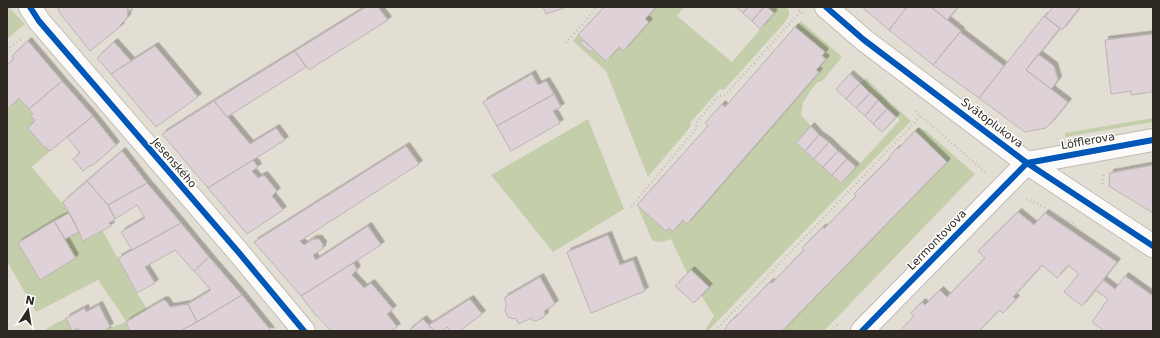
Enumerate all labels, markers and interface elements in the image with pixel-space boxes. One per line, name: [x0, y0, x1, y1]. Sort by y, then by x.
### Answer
street label: Svätoplukova: [958, 95, 1026, 151]
street label: Löfflerova: [1060, 130, 1116, 152]
street label: Jesenského: [148, 135, 199, 191]
street label: Lermontovova: [905, 207, 969, 273]
north arrow: [8, 290, 48, 330]
text: N: [24, 293, 36, 308]

